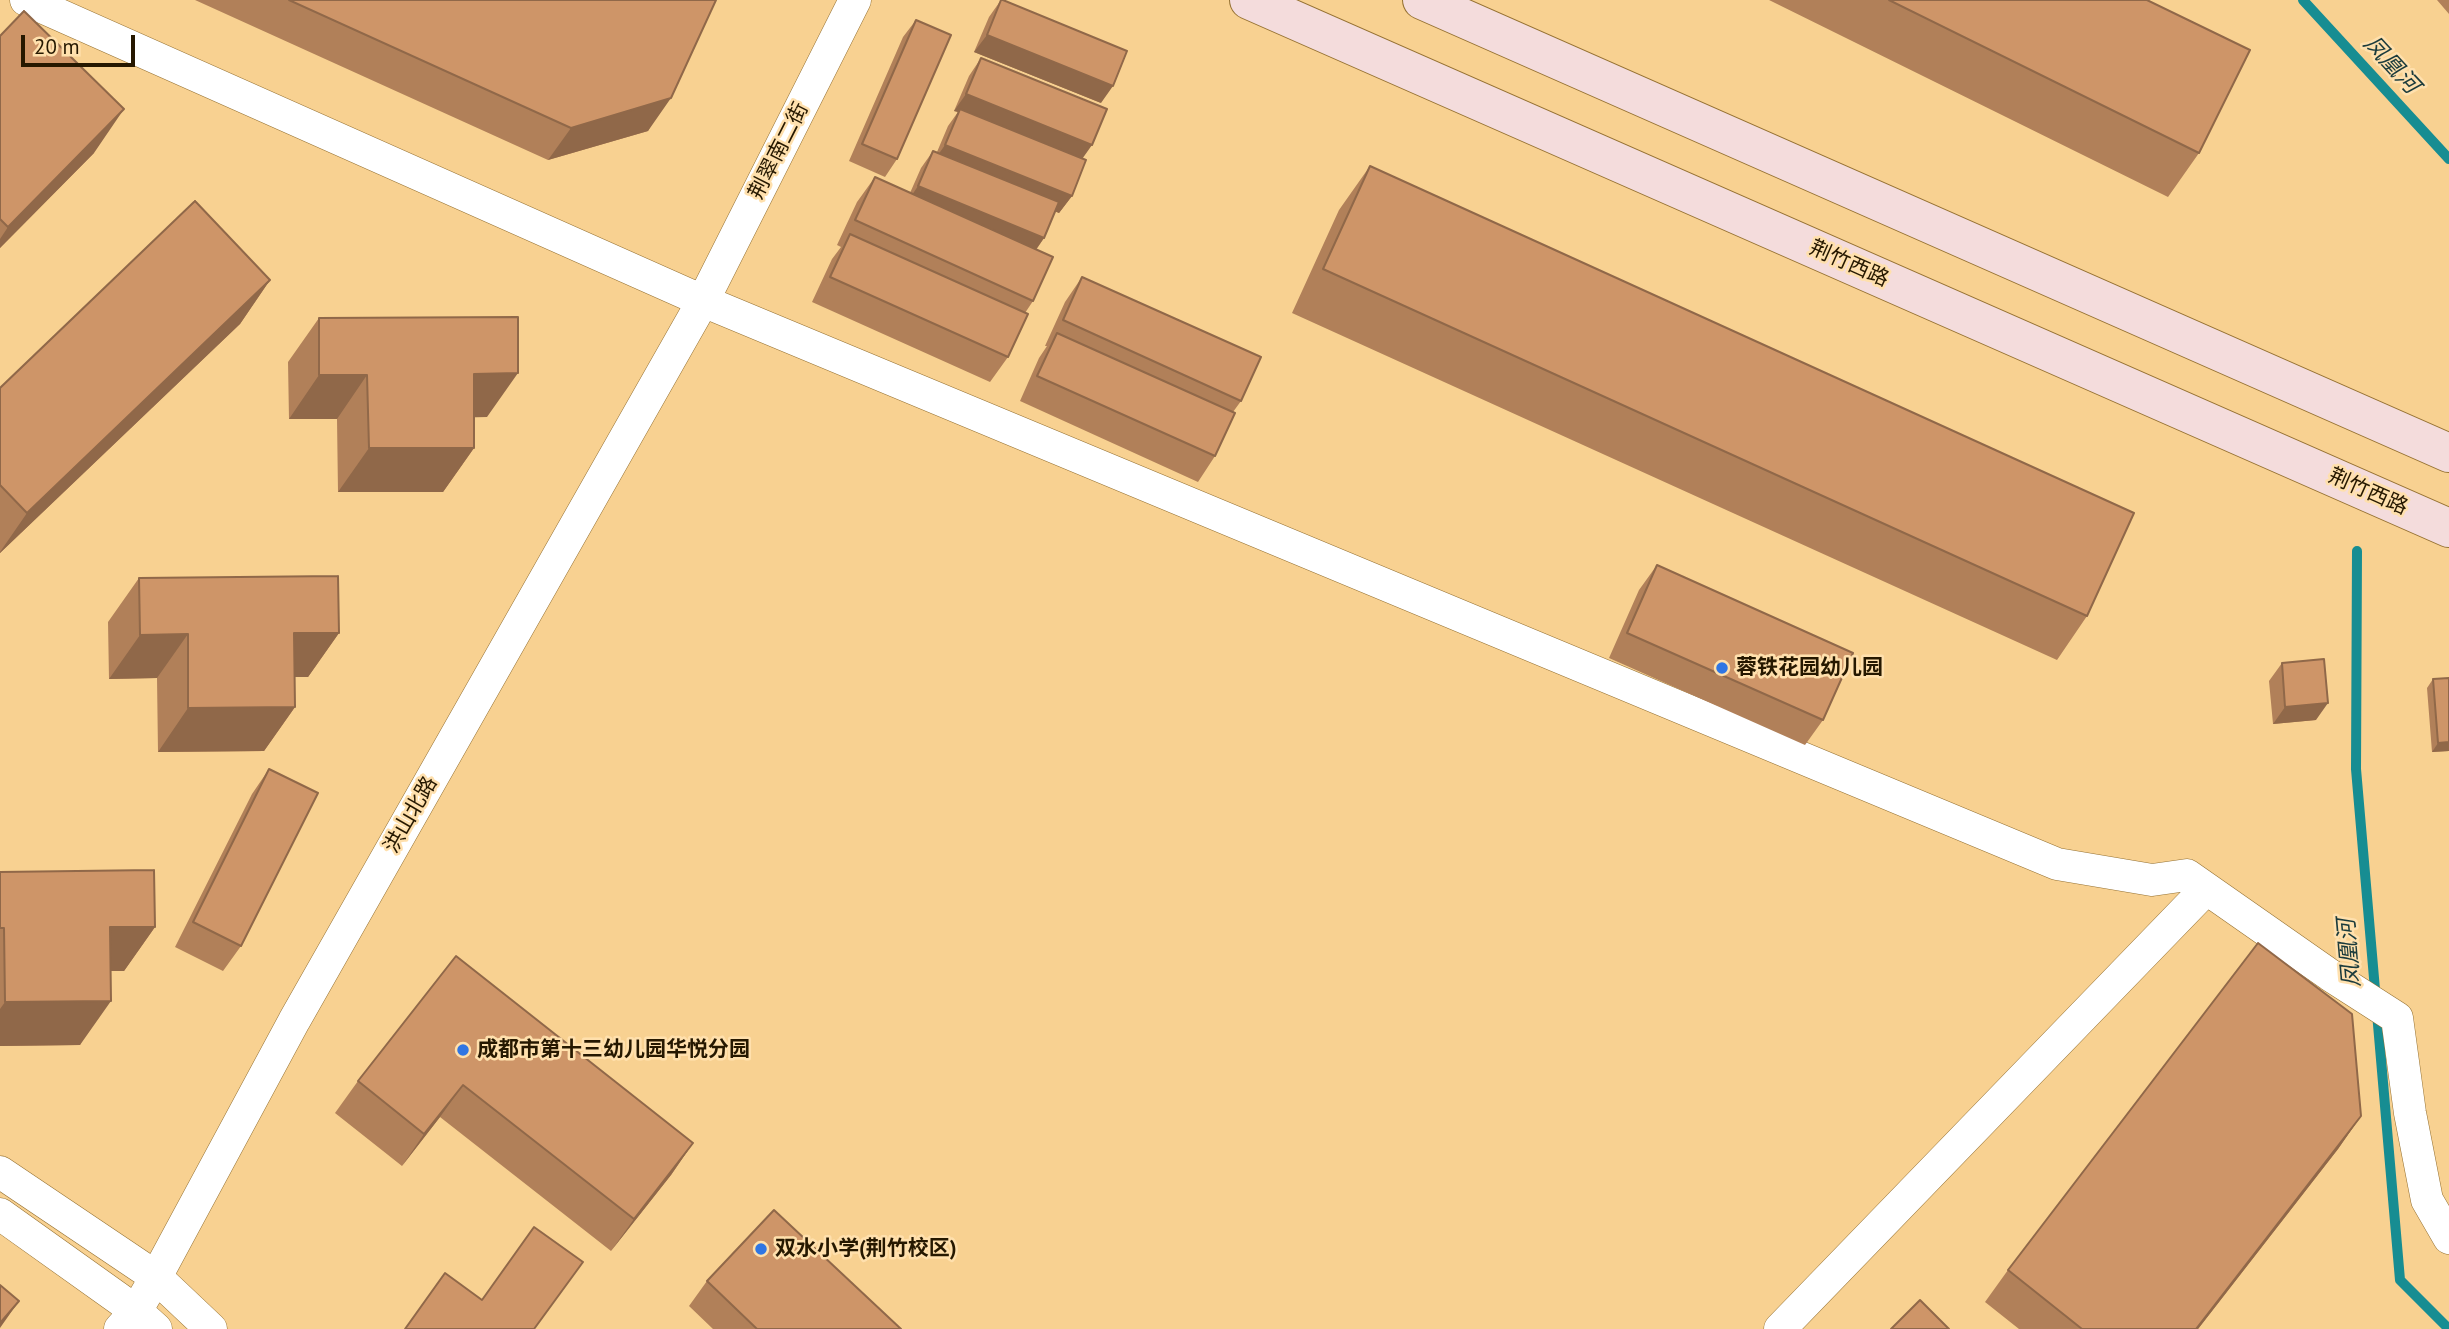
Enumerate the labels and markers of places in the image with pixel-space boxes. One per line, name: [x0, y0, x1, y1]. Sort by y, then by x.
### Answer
place label: 蓉铁花园幼儿园: [1736, 655, 1883, 681]
marker: 蓉铁花园幼儿园: [1714, 660, 1730, 676]
place label: 成都市第十三幼儿园华悦分园: [477, 1037, 750, 1063]
marker: 成都市第十三幼儿园华悦分园: [455, 1042, 471, 1058]
place label: 双水小学(荆竹校区): [775, 1236, 957, 1262]
marker: 双水小学(荆竹校区): [753, 1241, 769, 1257]

